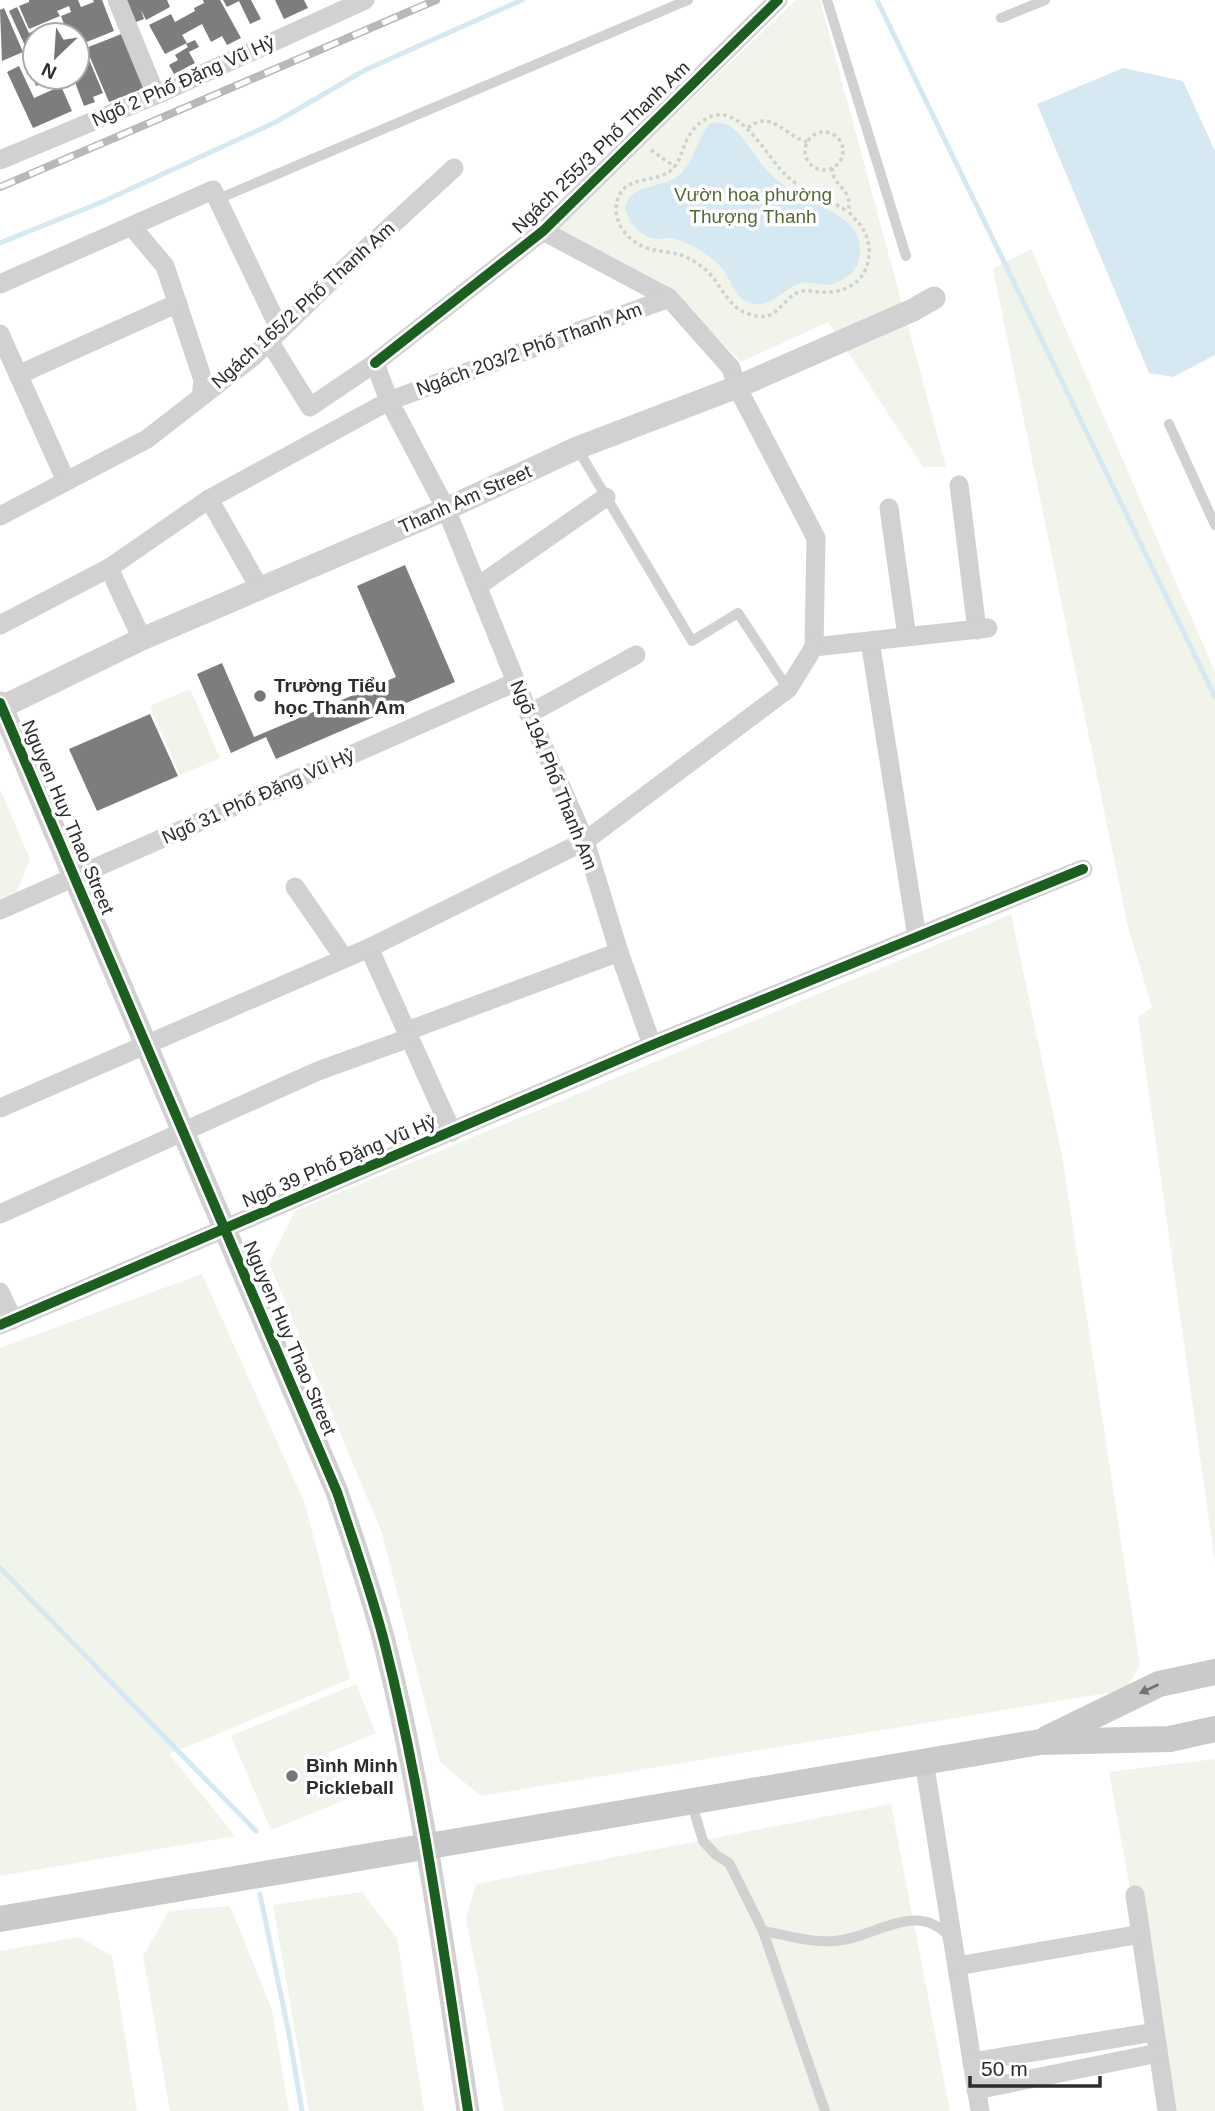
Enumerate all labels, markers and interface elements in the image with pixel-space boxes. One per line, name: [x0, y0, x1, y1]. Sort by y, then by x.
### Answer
north arrow: [21, 21, 91, 91]
street label: Ngõ 2 Phố Đặng Vũ Hỷ: [89, 31, 278, 131]
street label: Ngách 255/3 Phố Thanh Am: [508, 57, 694, 237]
text: N: [38, 59, 60, 83]
park label: Vườn hoa phường Thượng Thanh: [674, 184, 832, 227]
street label: Ngách 165/2 Phố Thanh Am: [207, 217, 399, 393]
street label: Ngách 203/2 Phố Thanh Am: [413, 298, 645, 400]
street label: Thanh Am Street: [396, 460, 535, 538]
place label: Trường Tiểu học Thanh Am: [274, 675, 405, 718]
street label: Ngõ 194 Phố Thanh Am: [506, 677, 602, 873]
marker: Trường Tiểu học Thanh Am: [252, 688, 268, 704]
street label: Nguyen Huy Thao Street: [18, 717, 119, 918]
street label: Ngõ 31 Phố Đặng Vũ Hỷ: [159, 744, 358, 848]
street label: Ngõ 39 Phố Đặng Vũ Hỷ: [239, 1110, 439, 1211]
street label: Nguyen Huy Thao Street: [240, 1238, 341, 1439]
one-way arrow: [1139, 1683, 1159, 1695]
place label: Bình Minh Pickleball: [306, 1755, 398, 1798]
marker: Bình Minh Pickleball: [284, 1768, 300, 1784]
scale bar: [970, 2044, 1100, 2088]
text: 50 m: [981, 2057, 1028, 2080]

